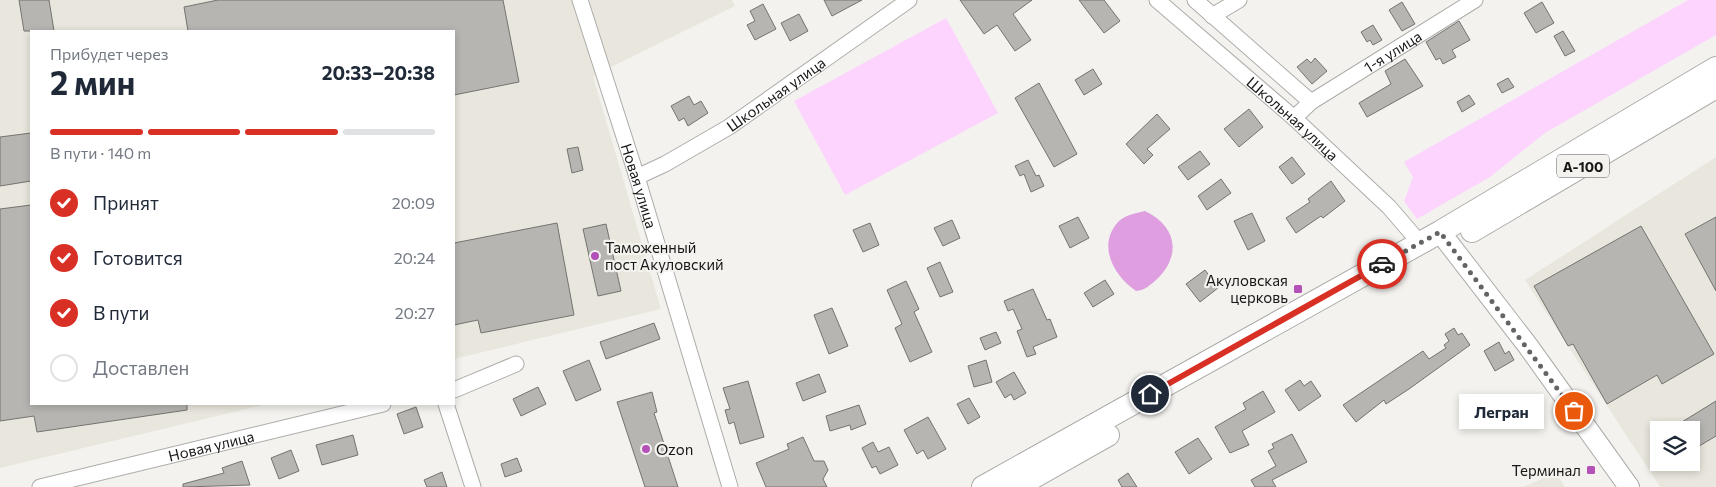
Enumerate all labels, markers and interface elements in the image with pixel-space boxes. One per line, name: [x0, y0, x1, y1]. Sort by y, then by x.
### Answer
street label: 1-я улица: [1360, 27, 1425, 76]
text: Прибудет через: [50, 44, 169, 63]
street label: Школьная улица: [723, 53, 829, 135]
text: 20:33–20:38: [322, 61, 435, 84]
text: 2 мин: [50, 62, 135, 102]
street label: Школьная улица: [1243, 73, 1342, 164]
street label: Новая улица: [618, 141, 661, 230]
text: В пути · 140 m: [50, 143, 151, 162]
road number: А-100: [1557, 154, 1609, 178]
icon: check: [50, 189, 78, 217]
text: Принят: [93, 191, 159, 214]
text: 20:09: [392, 193, 435, 212]
place label: Таможенный пост Акуловский: [605, 238, 724, 273]
courier: [1357, 239, 1407, 289]
icon: check: [50, 244, 78, 272]
text: Готовится: [93, 246, 183, 269]
text: 20:24: [394, 248, 435, 267]
marker: Таможенный пост Акуловский: [589, 250, 601, 262]
icon: car: [1368, 250, 1396, 278]
place label: Акуловская церковь: [1206, 271, 1288, 306]
marker: Акуловская церковь: [1292, 283, 1304, 295]
icon: check: [50, 299, 78, 327]
text: В пути: [93, 301, 149, 324]
text: 20:27: [395, 303, 435, 322]
text: Доставлен: [93, 356, 189, 379]
pin: [1129, 373, 1171, 415]
icon: home: [1136, 380, 1164, 408]
pin: [1553, 390, 1595, 432]
callout: Легран: [1459, 394, 1544, 428]
icon: bag: [1560, 397, 1588, 425]
text: Легран: [1474, 402, 1529, 421]
map controls: [1650, 421, 1700, 471]
button: layers: [1650, 421, 1700, 471]
street label: Новая улица: [166, 427, 256, 465]
place label: Ozon: [656, 440, 693, 458]
marker: Ozon: [640, 443, 652, 455]
place label: Терминал: [1512, 461, 1581, 479]
marker: Терминал: [1585, 464, 1597, 476]

